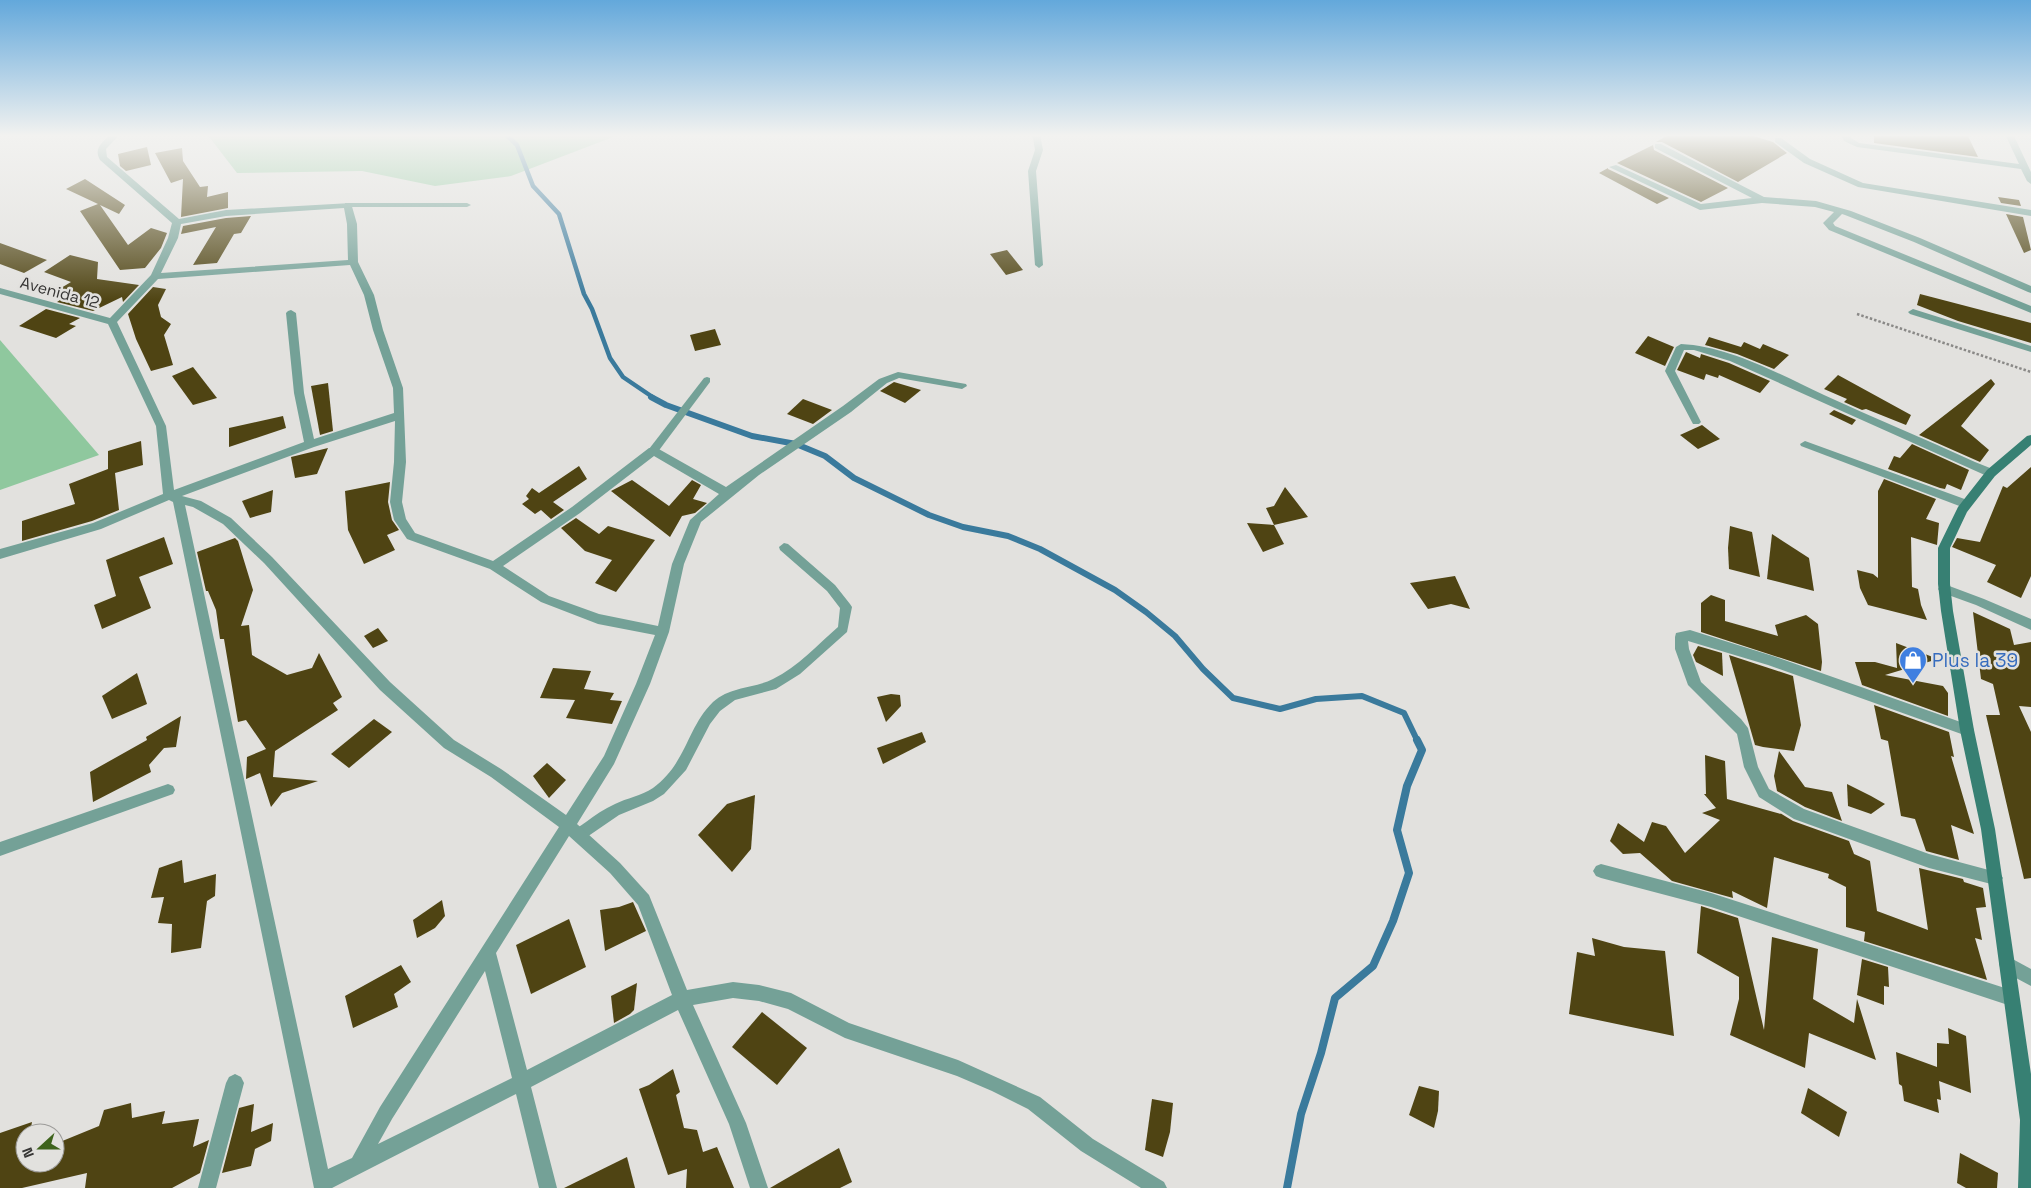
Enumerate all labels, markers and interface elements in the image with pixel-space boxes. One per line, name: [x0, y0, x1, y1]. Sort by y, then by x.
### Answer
street label: Avenida 12: [18, 272, 102, 313]
shop icon: Plus la 39: [1898, 645, 1928, 684]
place label: Plus la 39: [1932, 648, 2018, 673]
north arrow: [15, 1123, 65, 1173]
text: N: [18, 1145, 38, 1160]

